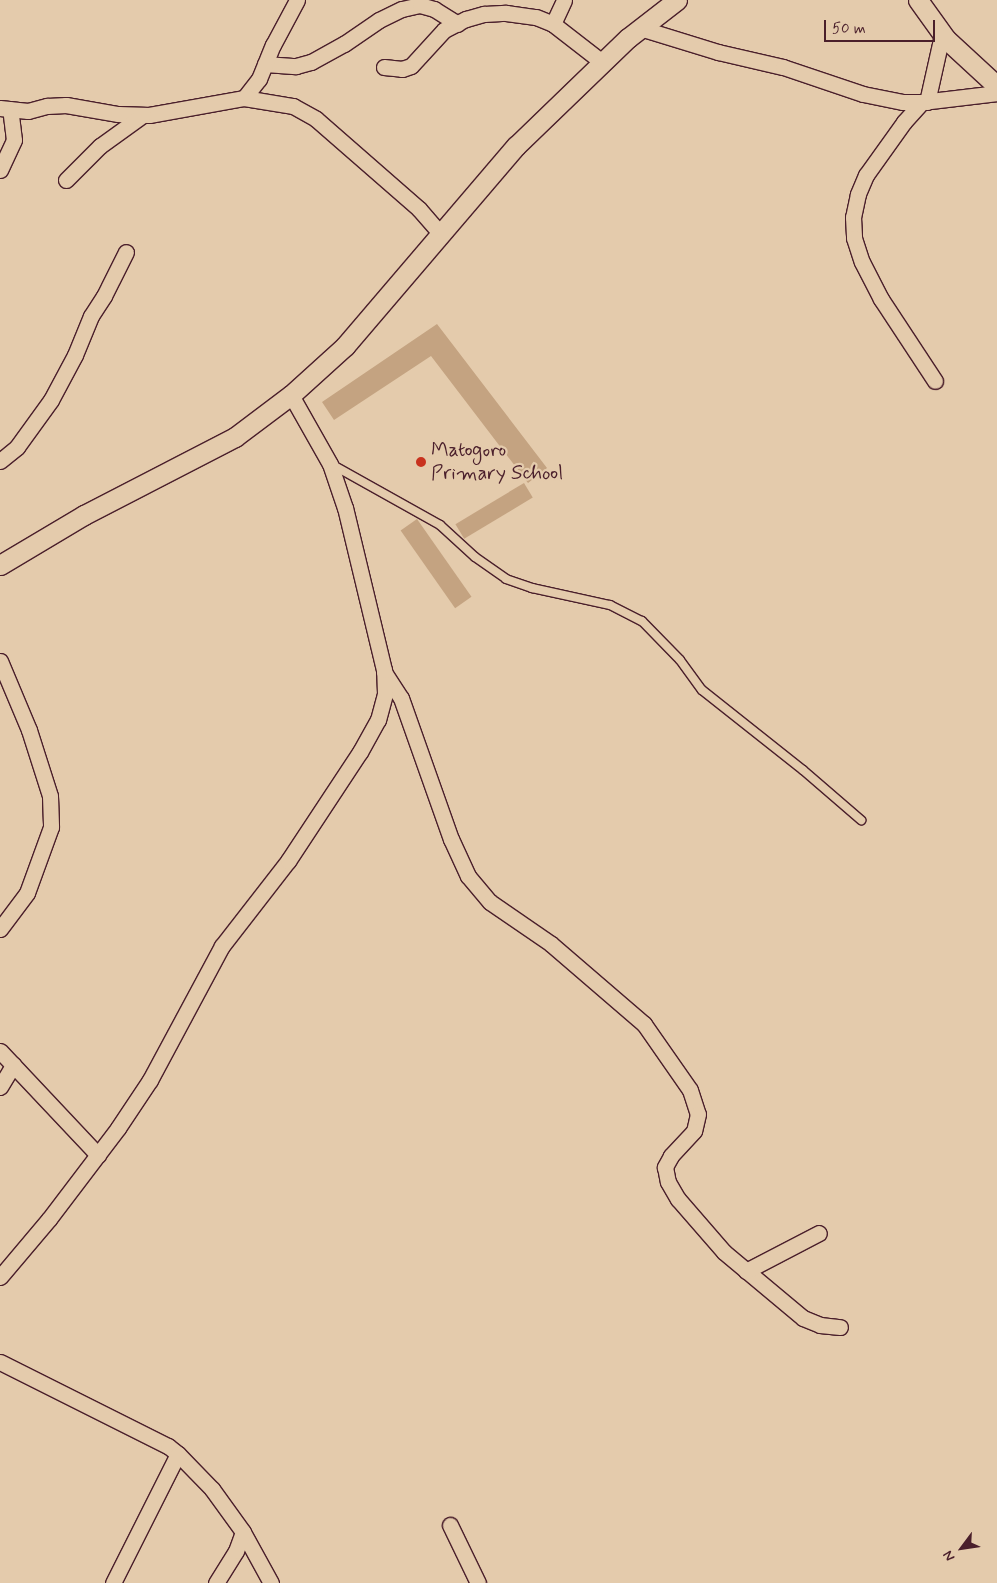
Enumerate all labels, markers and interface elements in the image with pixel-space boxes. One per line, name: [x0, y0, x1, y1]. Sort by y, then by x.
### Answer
scale bar: [827, 10, 938, 42]
text: 50 m: [832, 19, 866, 39]
place label: Matogoro Primary School: [431, 439, 563, 486]
marker: Matogoro Primary School: [415, 456, 427, 468]
north arrow: [937, 1523, 987, 1573]
text: N: [939, 1547, 959, 1564]

